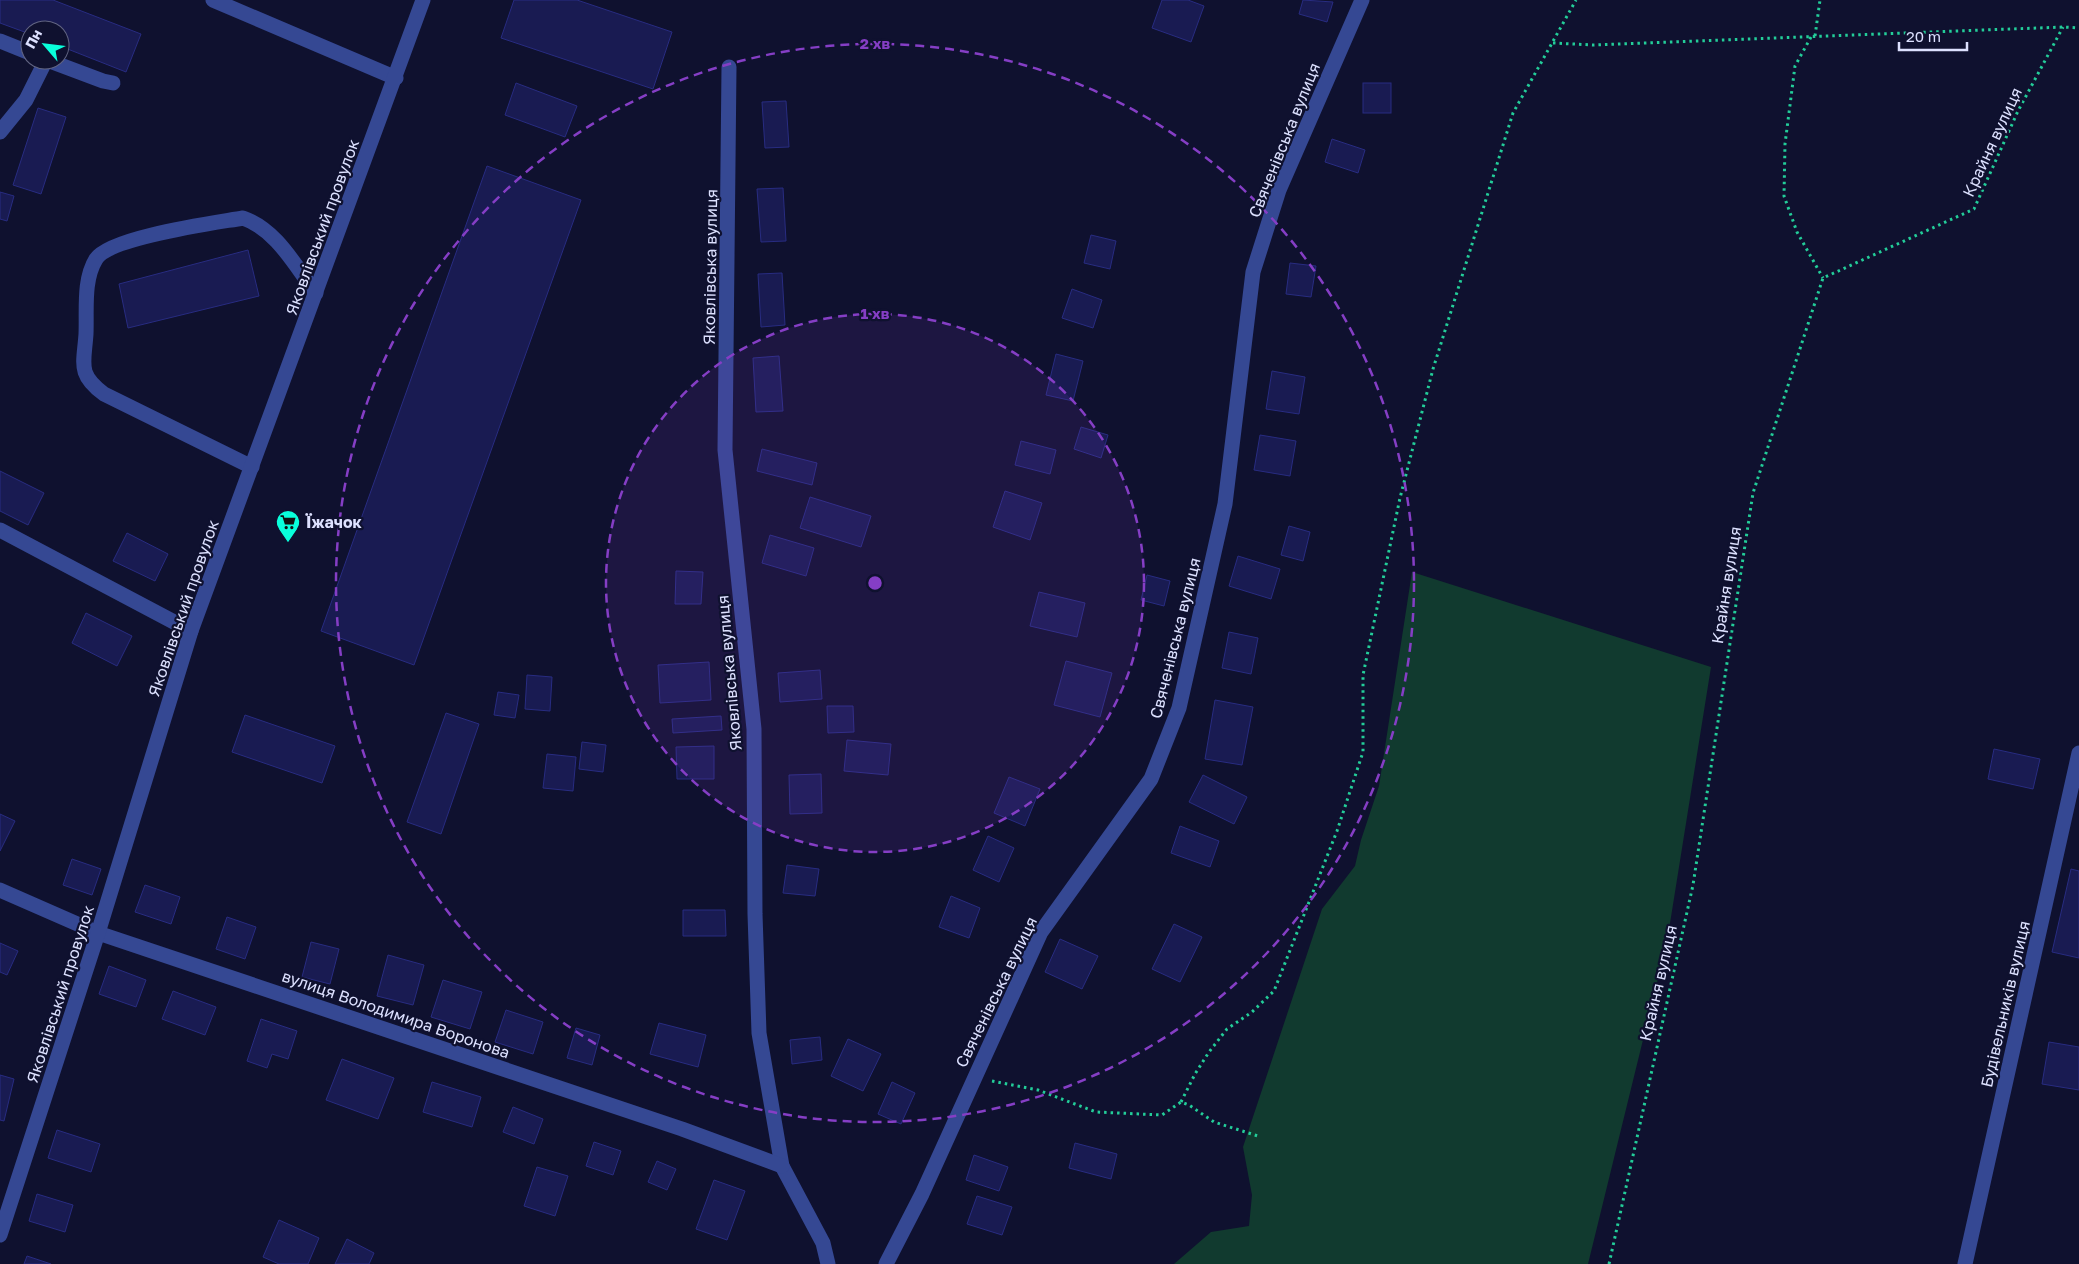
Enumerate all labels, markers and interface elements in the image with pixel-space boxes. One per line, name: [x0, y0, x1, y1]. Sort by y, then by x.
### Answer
north arrow: [20, 20, 70, 70]
scale bar: [1899, 20, 1966, 52]
text: Пн: [21, 26, 45, 51]
text: 20 m: [1906, 27, 1941, 45]
text: 2 хв: [860, 34, 890, 52]
street label: Свяченівська вулиця: [1244, 60, 1324, 220]
street label: Крайня вулиця: [1958, 84, 2026, 200]
street label: Яковлівський провулок: [281, 136, 363, 318]
street label: Яковлівська вулиця: [699, 189, 721, 345]
text: 1 хв: [861, 304, 890, 322]
supermarket icon: Їжачок: [275, 509, 301, 543]
place label: Їжачок: [305, 512, 362, 532]
street label: Яковлівський провулок: [143, 517, 223, 699]
street label: Крайня вулиця: [1707, 525, 1745, 645]
street label: Свяченівська вулиця: [1145, 555, 1205, 721]
centre of rings: [866, 574, 884, 592]
street label: Яковлівська вулиця: [712, 594, 746, 752]
street label: Яковлівський провулок: [22, 903, 98, 1085]
street label: Свяченівська вулиця: [951, 913, 1041, 1071]
street label: Будівельників вулиця: [1976, 919, 2034, 1089]
street label: Крайня вулиця: [1635, 923, 1681, 1043]
street label: вулиця Володимира Воронова: [280, 966, 512, 1062]

